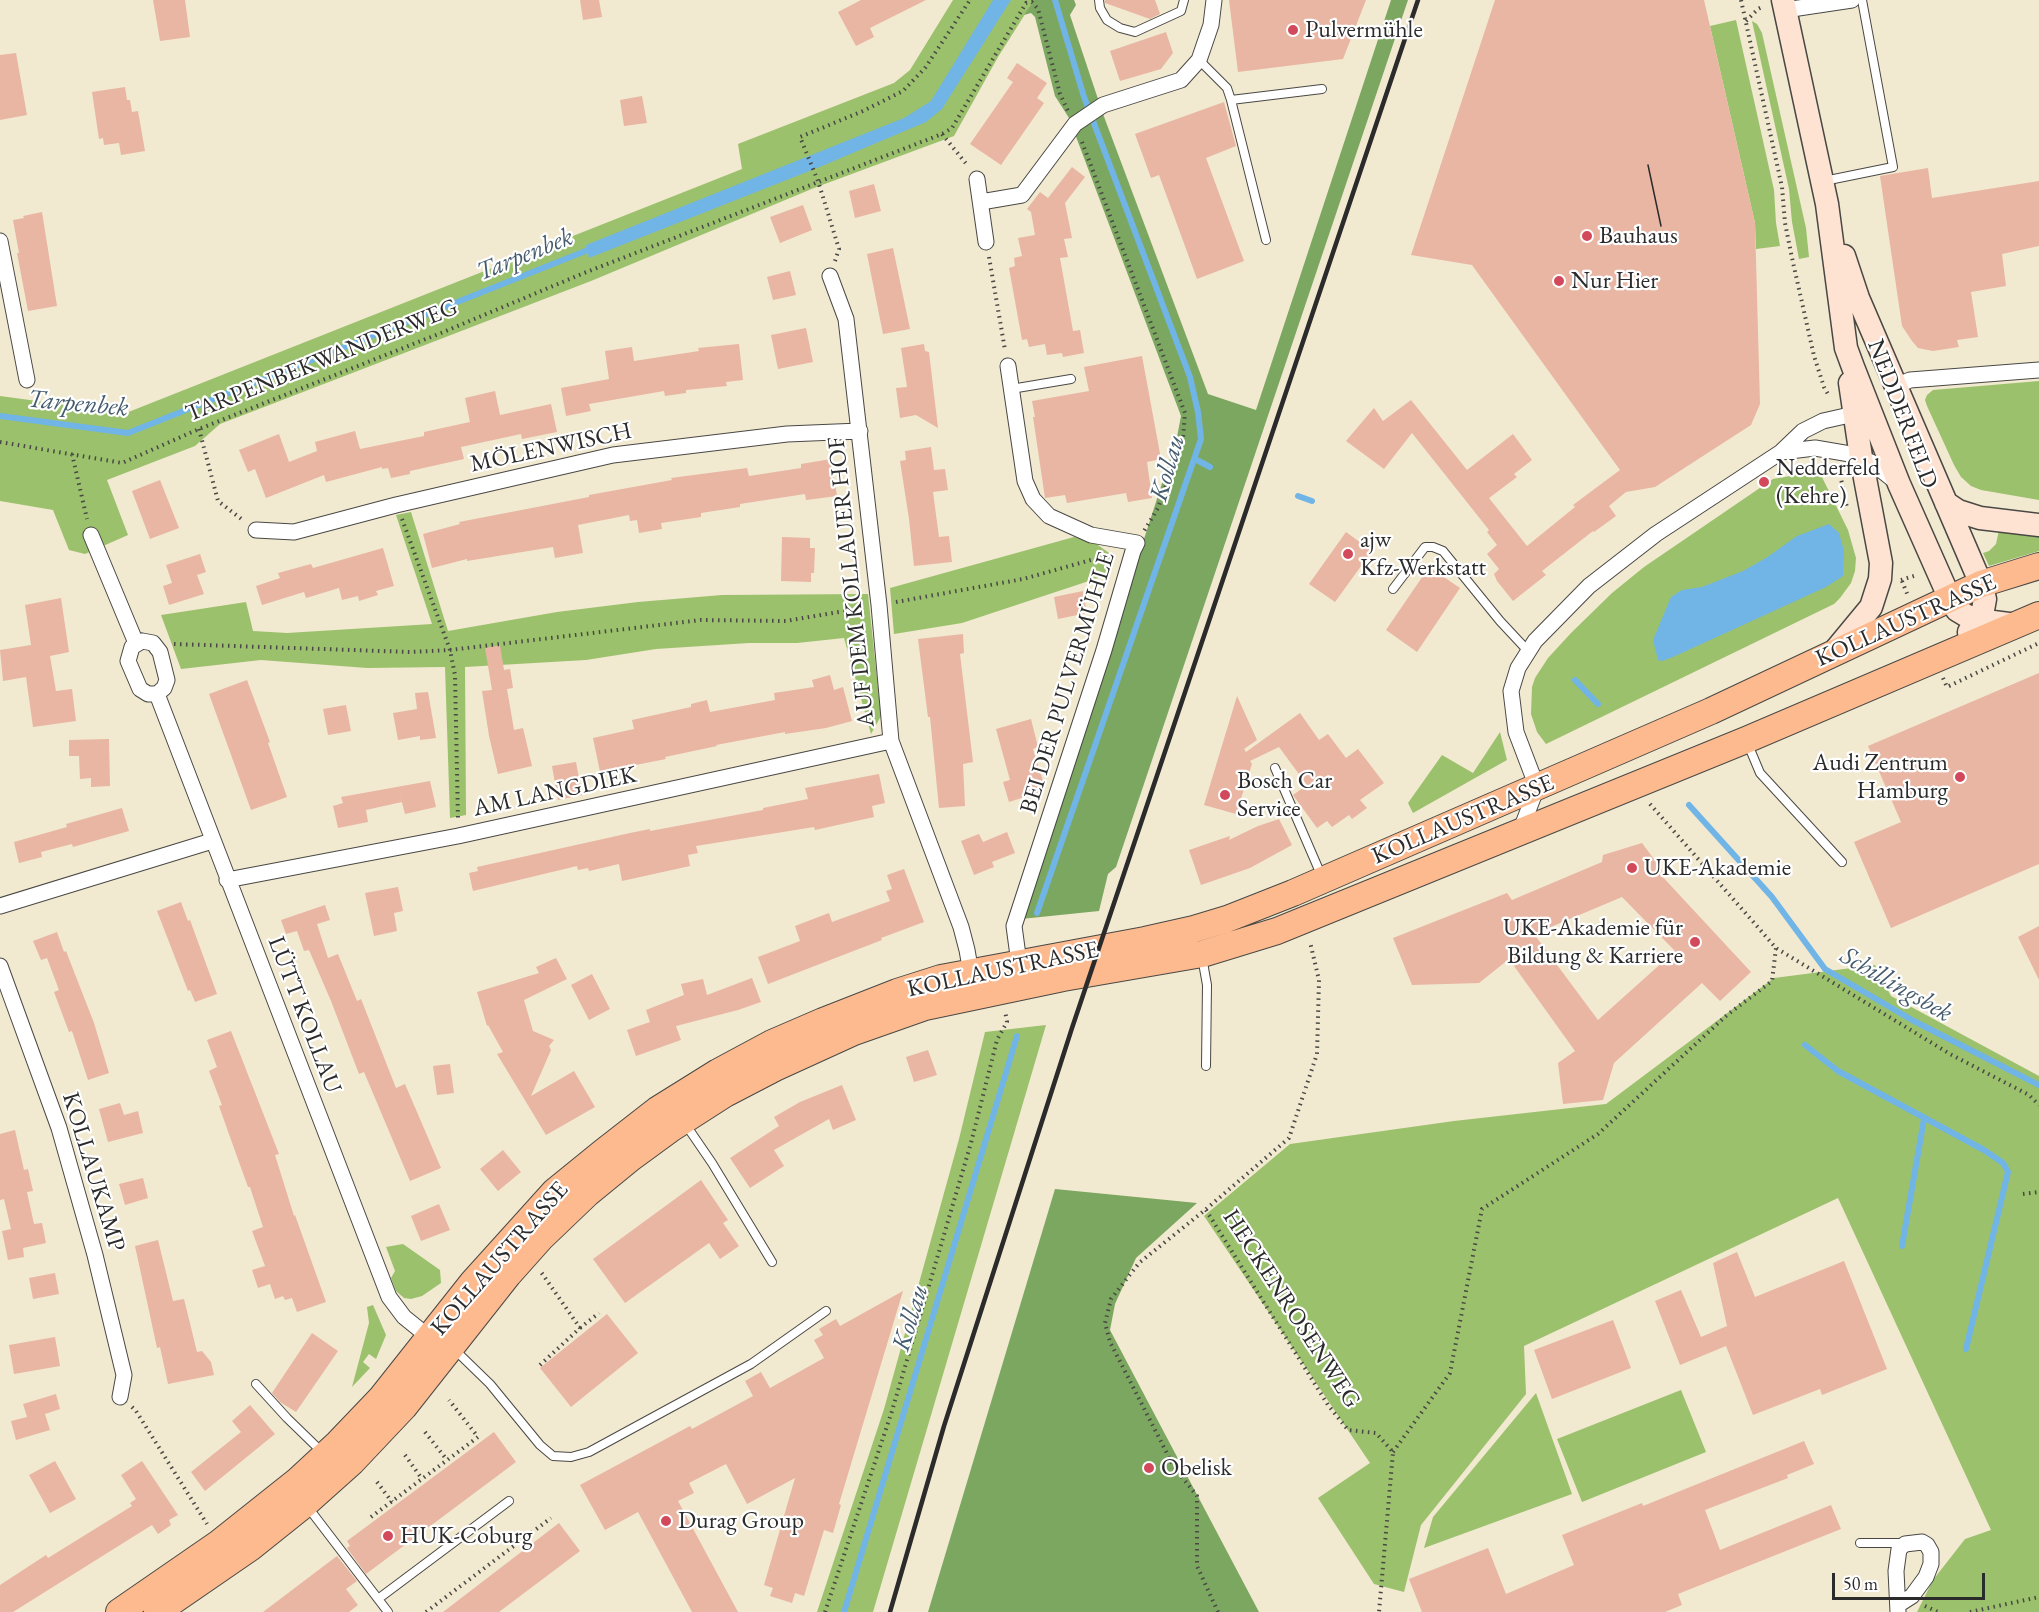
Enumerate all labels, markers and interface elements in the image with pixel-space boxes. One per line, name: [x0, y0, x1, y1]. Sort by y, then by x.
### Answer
place label: Pulvermühle: [1305, 16, 1423, 44]
marker: Pulvermühle: [1286, 23, 1300, 37]
water label: Tarpenbek: [472, 222, 578, 288]
place label: Bauhaus: [1599, 222, 1678, 250]
marker: Bauhaus: [1580, 229, 1594, 243]
place label: Nur Hier: [1571, 267, 1658, 295]
marker: Nur Hier: [1552, 274, 1566, 288]
street label: TARPENBEKWANDERWEG: [182, 293, 462, 429]
street label: NEDDERFELD: [1860, 335, 1944, 493]
water label: Tarpenbek: [26, 384, 130, 424]
street label: MÖLENWISCH: [468, 417, 634, 479]
water label: Kollau: [1144, 431, 1192, 505]
street label: AUF DEM KOLLAUER HOF: [822, 435, 882, 729]
place label: Nedderfeld (Kehre): [1776, 454, 1880, 510]
marker: Nedderfeld (Kehre): [1757, 475, 1771, 489]
place label: ajw Kfz-Werkstatt: [1360, 526, 1486, 582]
marker: ajw Kfz-Werkstatt: [1341, 547, 1355, 561]
street label: BEI DER PULVERMÜHLE: [1014, 549, 1122, 817]
street label: KOLLAUSTRASSE: [1811, 568, 2001, 674]
place label: Audi Zentrum Hamburg: [1813, 749, 1948, 805]
street label: AM LANGDIEK: [471, 761, 639, 823]
place label: Bosch Car Service: [1237, 767, 1332, 823]
street label: KOLLAUSTRASSE: [1368, 769, 1558, 871]
marker: Audi Zentrum Hamburg: [1953, 770, 1967, 784]
marker: Bosch Car Service: [1218, 788, 1232, 802]
place label: UKE-Akademie: [1644, 854, 1791, 882]
marker: UKE-Akademie: [1625, 861, 1639, 875]
place label: UKE-Akademie für Bildung & Karriere: [1503, 914, 1683, 970]
street label: LÜTT KOLLAU: [261, 932, 347, 1098]
marker: UKE-Akademie für Bildung & Karriere: [1688, 935, 1702, 949]
street label: KOLLAUSTRASSE: [905, 936, 1101, 1004]
water label: Schillingsbek: [1834, 940, 1958, 1030]
street label: KOLLAUKAMP: [55, 1089, 131, 1255]
street label: KOLLAUSTRASSE: [425, 1176, 575, 1342]
street label: HECKENROSENWEG: [1216, 1204, 1366, 1414]
water label: Kollau: [886, 1281, 936, 1355]
place label: Obelisk: [1161, 1454, 1232, 1482]
marker: Obelisk: [1142, 1461, 1156, 1475]
place label: Durag Group: [678, 1507, 804, 1535]
marker: Durag Group: [659, 1514, 673, 1528]
place label: HUK-Coburg: [400, 1522, 532, 1550]
marker: HUK-Coburg: [381, 1529, 395, 1543]
scale bar: [1835, 1561, 1988, 1599]
text: 50 m: [1843, 1572, 1878, 1595]

